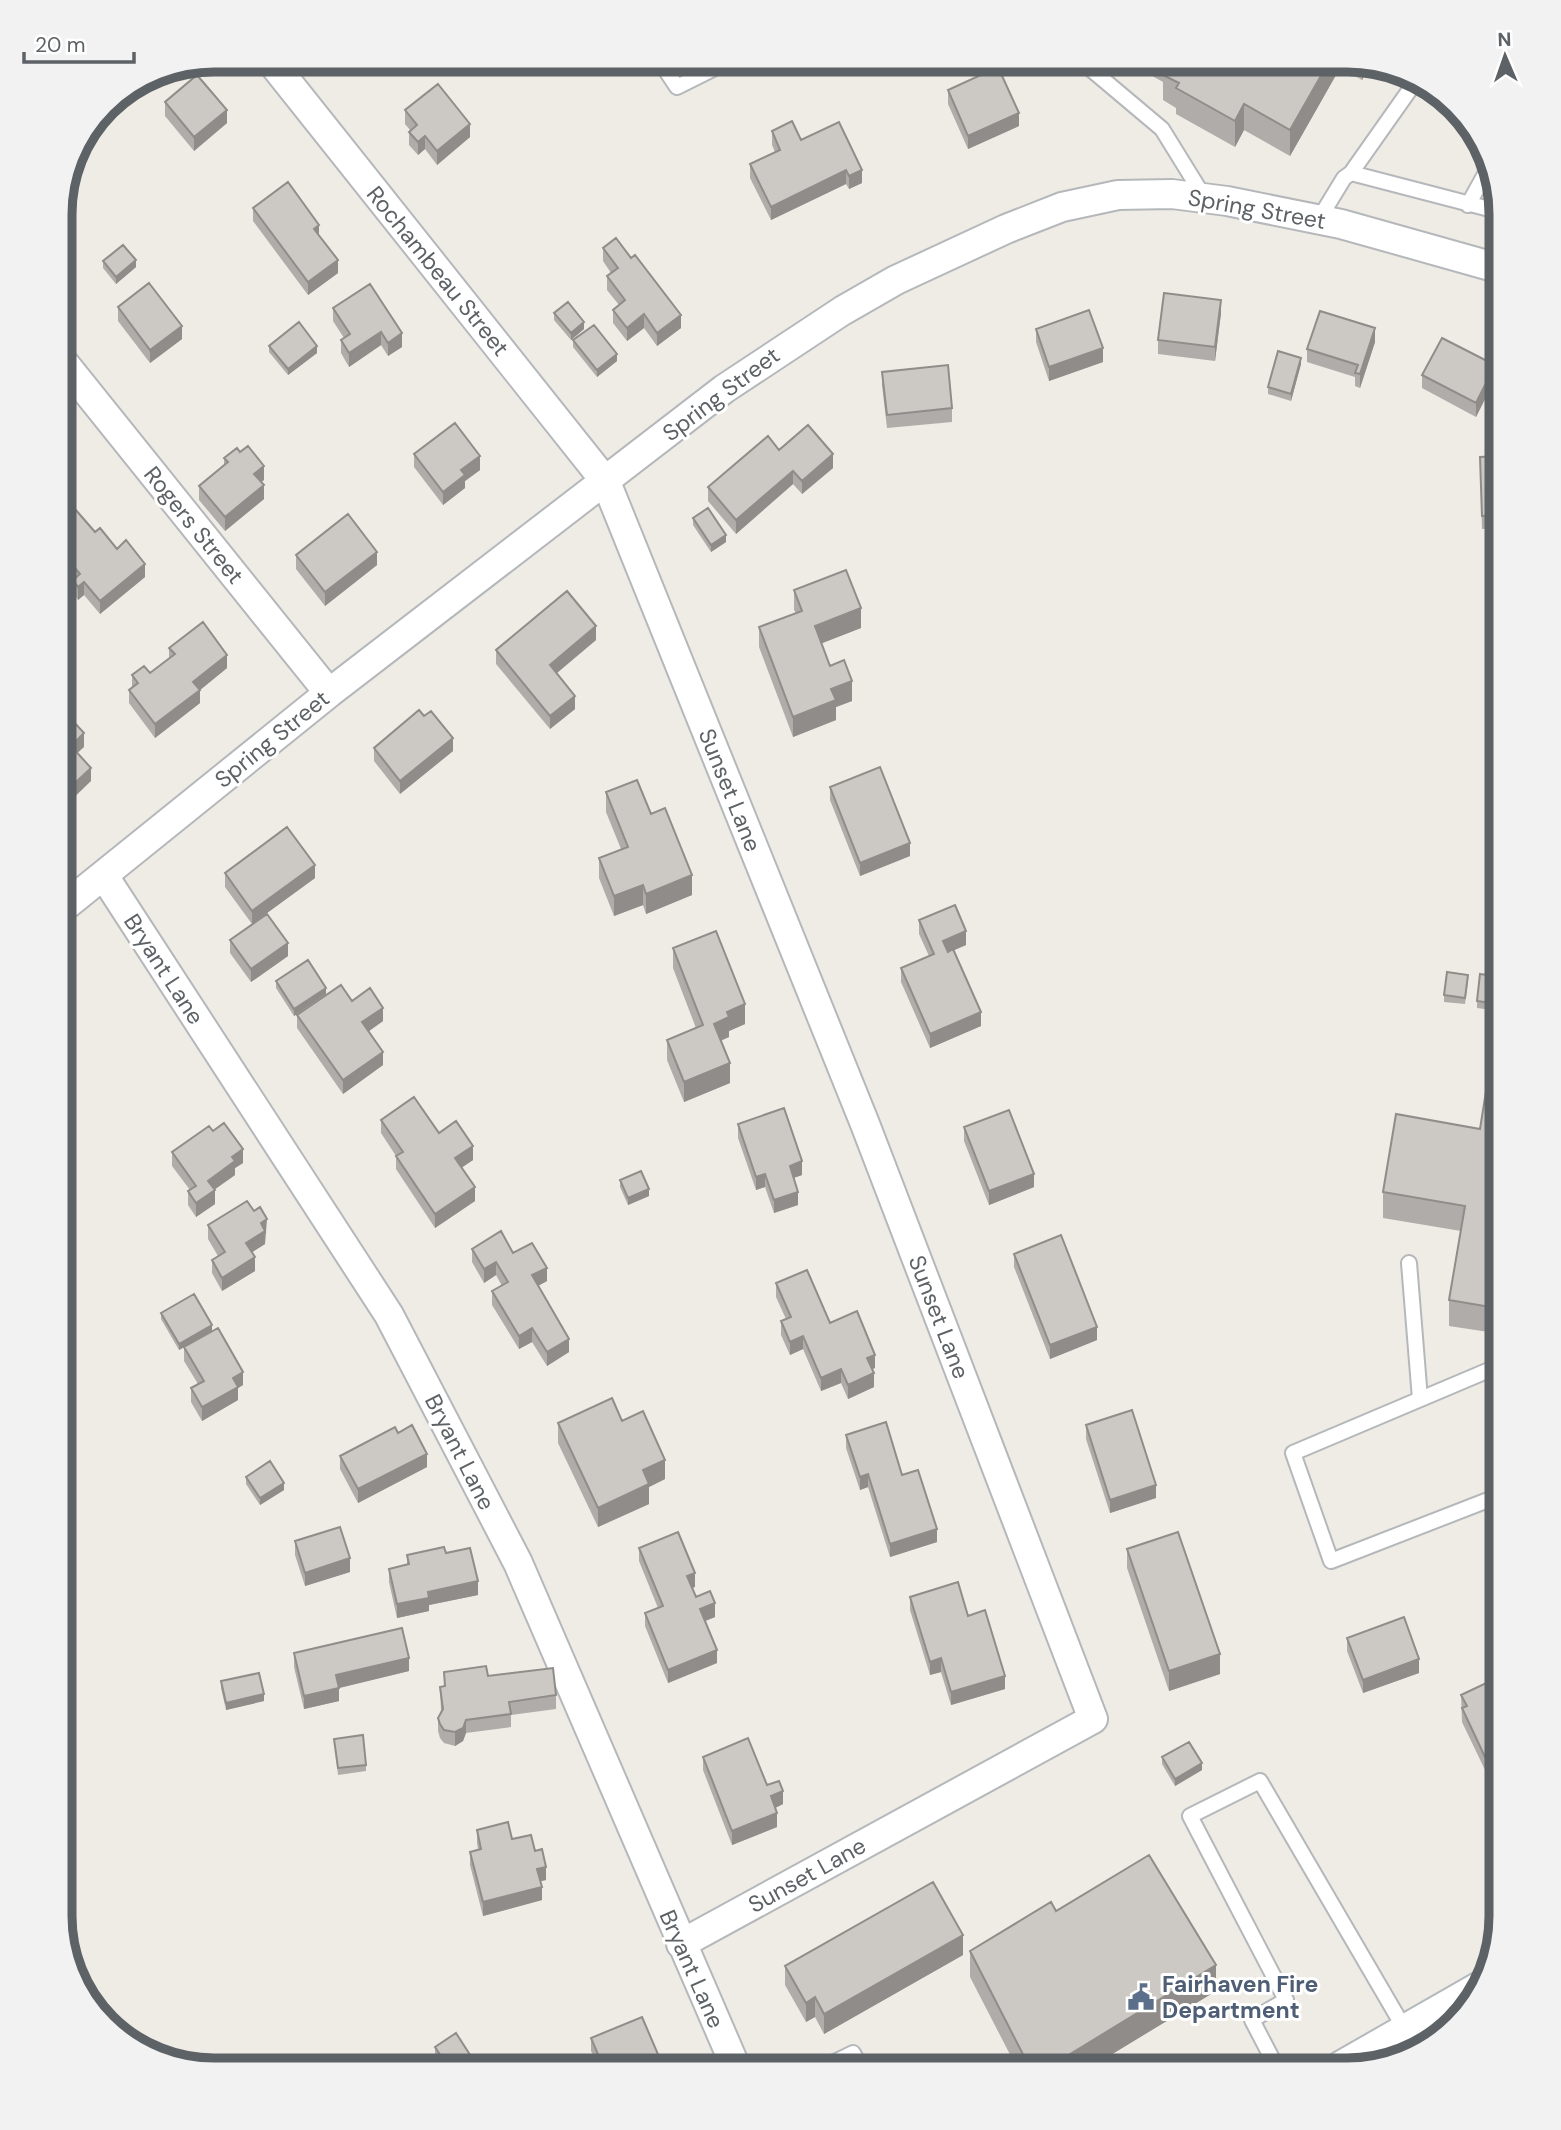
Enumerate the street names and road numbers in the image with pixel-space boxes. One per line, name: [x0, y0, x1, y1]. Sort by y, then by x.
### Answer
street label: Rochambeau Street: [360, 180, 516, 362]
street label: Spring Street: [1186, 182, 1328, 236]
street label: Spring Street: [656, 340, 786, 448]
street label: Rogers Street: [137, 460, 251, 590]
street label: Spring Street: [209, 684, 335, 794]
street label: Sunset Lane: [692, 724, 768, 856]
street label: Bryant Lane: [117, 908, 211, 1030]
street label: Sunset Lane: [902, 1251, 976, 1383]
street label: Bryant Lane: [418, 1389, 502, 1515]
street label: Sunset Lane: [743, 1830, 871, 1920]
street label: Bryant Lane: [653, 1905, 731, 2033]

